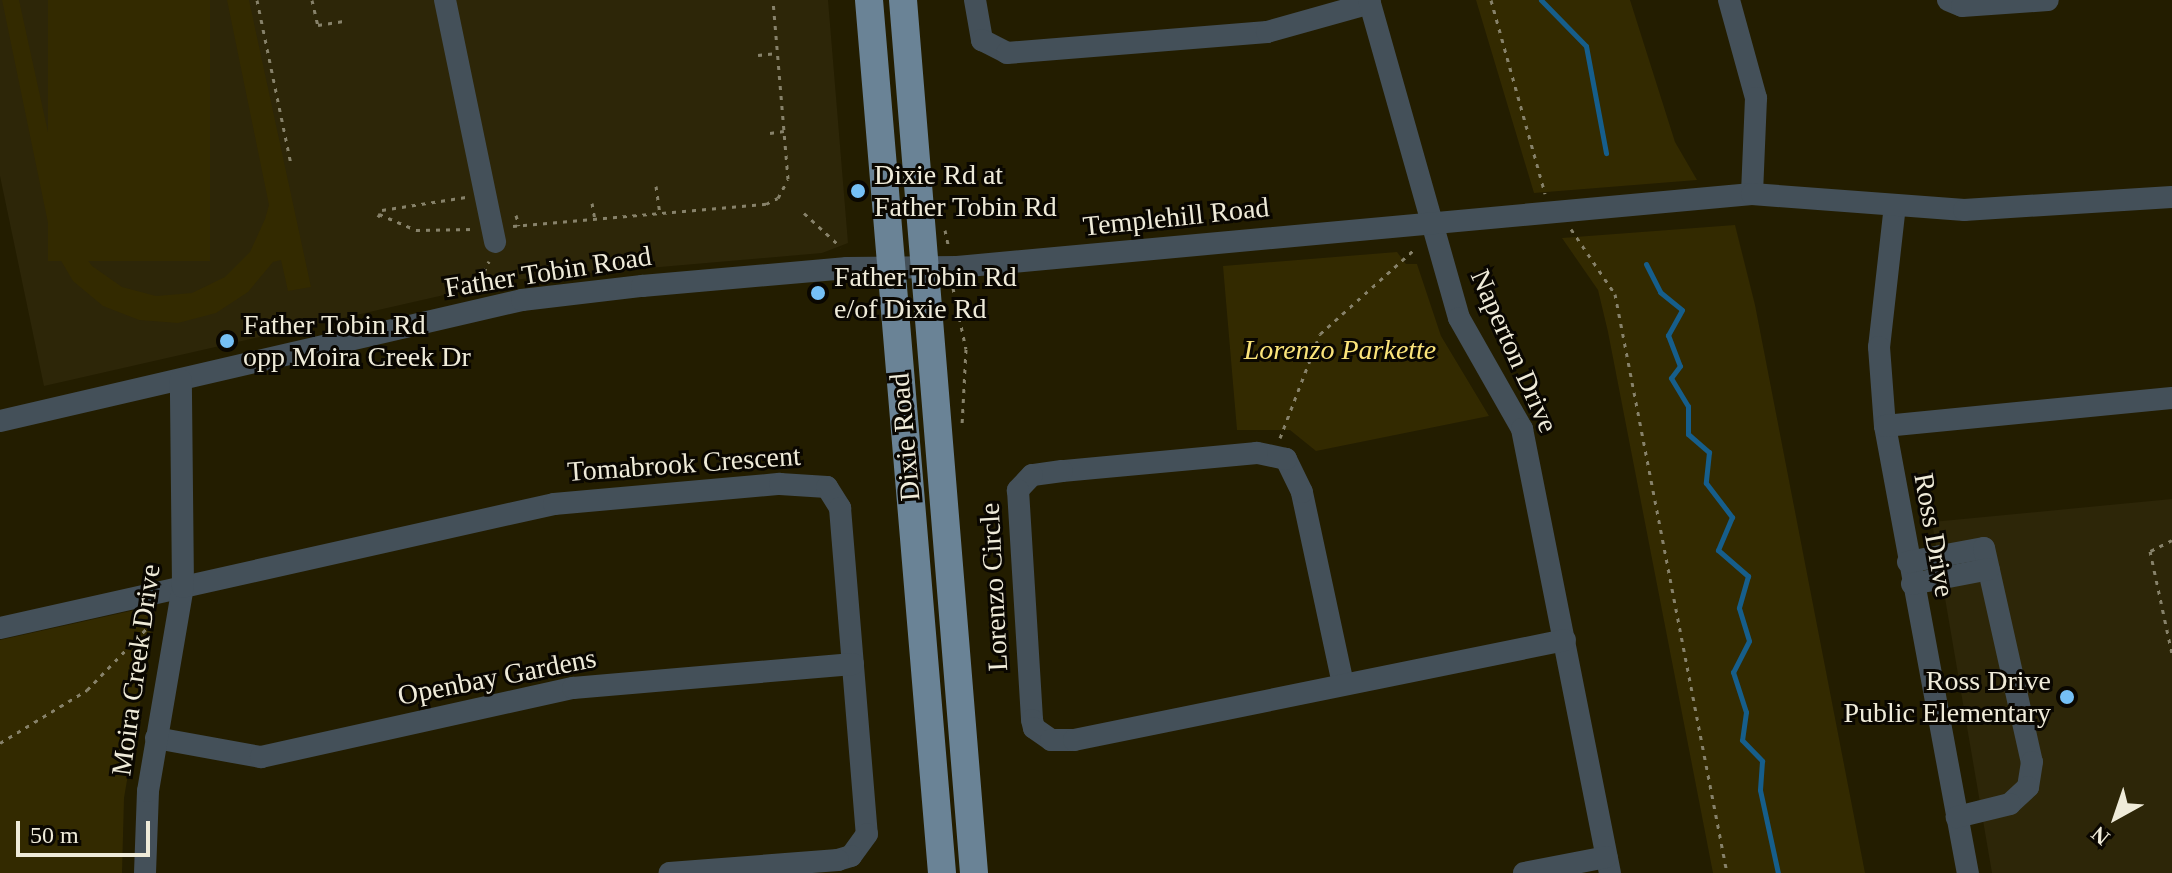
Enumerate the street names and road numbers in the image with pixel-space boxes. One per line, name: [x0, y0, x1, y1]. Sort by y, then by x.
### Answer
street label: Templehill Road: [1081, 191, 1271, 243]
street label: Father Tobin Road: [442, 239, 654, 305]
street label: Naperton Drive: [1463, 264, 1565, 438]
street label: Dixie Road: [883, 372, 927, 502]
street label: Tomabrook Crescent: [566, 439, 802, 489]
street label: Ross Drive: [1907, 470, 1961, 600]
street label: Lorenzo Circle: [973, 502, 1015, 672]
street label: Moira Creek Drive: [105, 562, 167, 778]
street label: Openbay Gardens: [395, 641, 599, 713]

